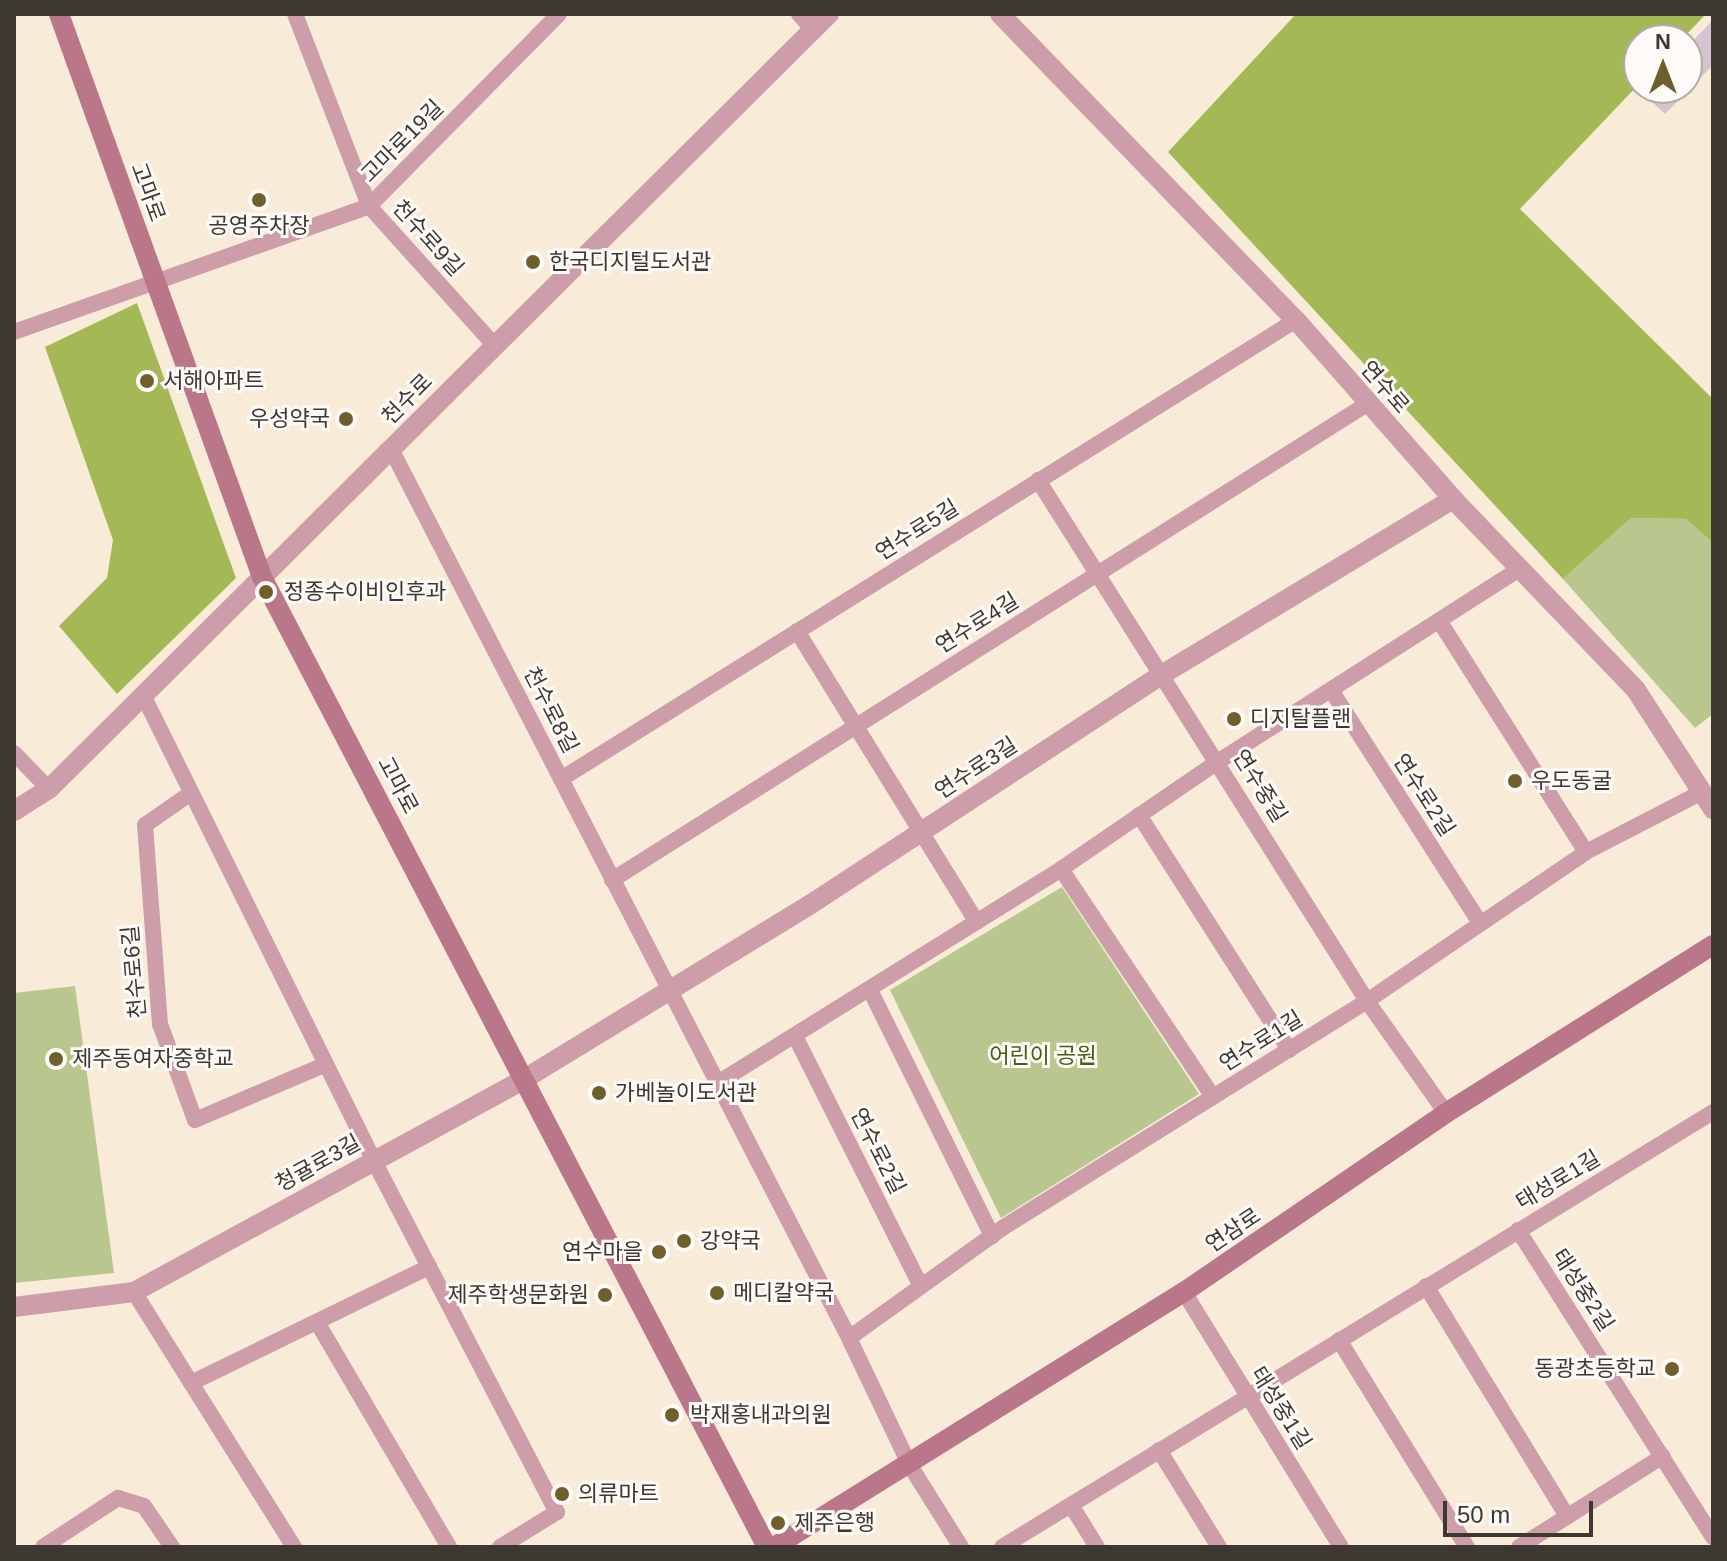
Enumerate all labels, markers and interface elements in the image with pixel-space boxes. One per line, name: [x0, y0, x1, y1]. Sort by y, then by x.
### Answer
north arrow: [1623, 24, 1703, 104]
text: N: [1655, 29, 1671, 54]
street label: 고마로19길: [355, 94, 449, 188]
street label: 고마로: [125, 159, 171, 225]
marker: 공영주차장: [250, 191, 268, 209]
street label: 천수로9길: [387, 195, 469, 281]
place label: 공영주차장: [208, 213, 310, 239]
place label: 한국디지털도서관: [549, 249, 711, 275]
marker: 한국디지털도서관: [524, 253, 542, 271]
street label: 연수로: [1355, 355, 1415, 419]
place label: 서해아파트: [163, 368, 264, 394]
street label: 천수로: [376, 368, 438, 430]
marker: 서해아파트: [138, 372, 156, 390]
place label: 우성약국: [249, 406, 330, 432]
marker: 우성약국: [337, 410, 355, 428]
street label: 연수로5길: [870, 494, 964, 566]
place label: 정종수이비인후과: [284, 579, 446, 605]
marker: 정종수이비인후과: [255, 581, 277, 603]
street label: 연수로4길: [930, 587, 1024, 659]
street label: 천수로8길: [518, 662, 584, 758]
place label: 디지탈플랜: [1250, 706, 1351, 732]
marker: 디지탈플랜: [1225, 710, 1243, 728]
street label: 연수로3길: [930, 732, 1022, 804]
street label: 연수중길: [1227, 745, 1293, 827]
street label: 연수로2길: [1388, 749, 1460, 841]
street label: 고마로: [372, 752, 424, 818]
place label: 우도동굴: [1531, 768, 1612, 794]
marker: 우도동굴: [1506, 772, 1524, 790]
street label: 천수로6길: [117, 924, 151, 1020]
street label: 연수로1길: [1214, 1005, 1308, 1077]
park label: 어린이 공원: [989, 1043, 1097, 1069]
place label: 제주동여자중학교: [72, 1046, 234, 1072]
marker: 제주동여자중학교: [47, 1050, 65, 1068]
place label: 가베놀이도서관: [615, 1080, 757, 1106]
marker: 가베놀이도서관: [590, 1084, 608, 1102]
street label: 연수로2길: [845, 1103, 911, 1199]
street label: 청귤로3길: [271, 1129, 365, 1197]
street label: 태성로1길: [1511, 1145, 1605, 1215]
street label: 연삼로: [1200, 1202, 1266, 1258]
place label: 강약국: [700, 1228, 761, 1254]
marker: 강약국: [675, 1232, 693, 1250]
place label: 연수마을: [562, 1239, 643, 1265]
marker: 연수마을: [650, 1243, 668, 1261]
street label: 태성중2길: [1547, 1244, 1619, 1336]
place label: 메디칼약국: [733, 1280, 834, 1306]
place label: 제주학생문화원: [447, 1282, 589, 1308]
marker: 메디칼약국: [708, 1284, 726, 1302]
marker: 제주학생문화원: [596, 1286, 614, 1304]
place label: 동광초등학교: [1535, 1356, 1656, 1382]
marker: 동광초등학교: [1663, 1360, 1681, 1378]
street label: 태성중1길: [1245, 1361, 1317, 1455]
place label: 박재홍내과의원: [690, 1402, 832, 1428]
marker: 박재홍내과의원: [661, 1404, 683, 1426]
place label: 의류마트: [578, 1481, 659, 1507]
marker: 의류마트: [553, 1485, 571, 1503]
scale bar: [1447, 1485, 1597, 1535]
text: 50 m: [1457, 1501, 1510, 1528]
place label: 제주은행: [794, 1510, 875, 1536]
marker: 제주은행: [769, 1514, 787, 1532]

